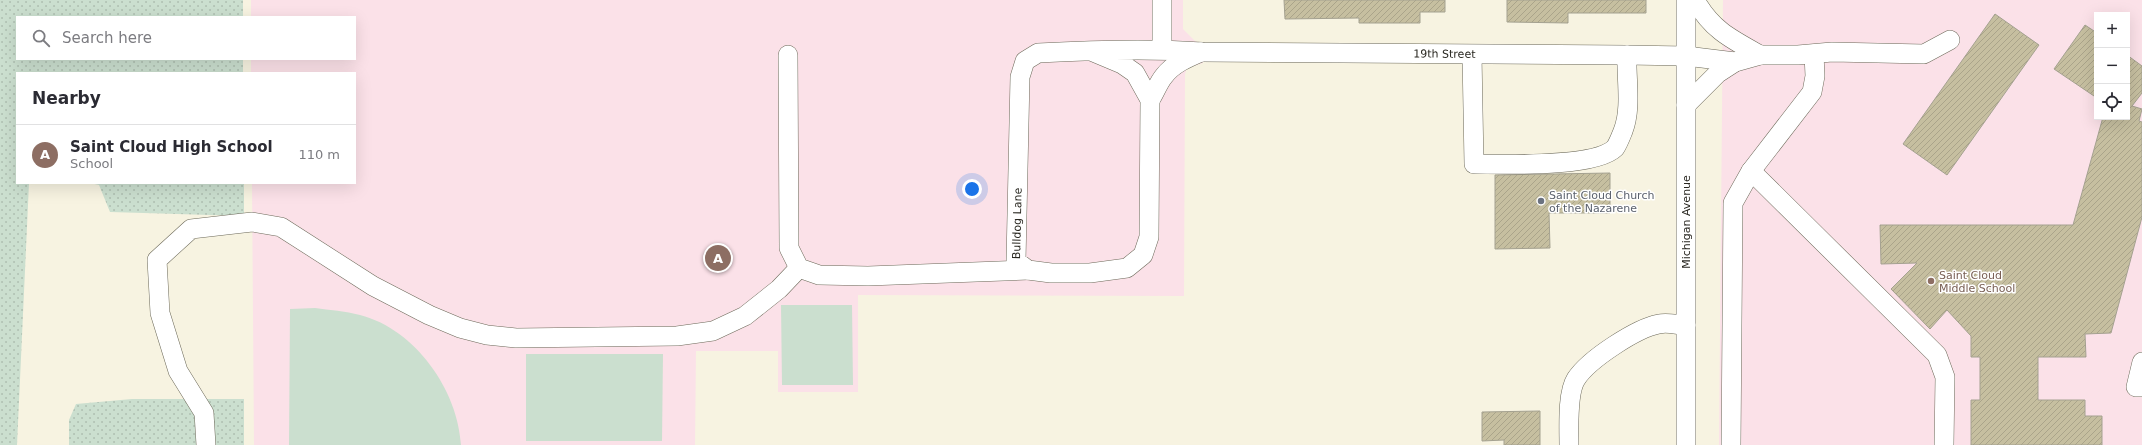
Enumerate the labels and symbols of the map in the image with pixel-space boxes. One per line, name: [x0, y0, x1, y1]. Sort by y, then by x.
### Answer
street label: 19th Street: [1413, 47, 1476, 61]
street label: Michigan Avenue: [1680, 175, 1693, 269]
your location: [962, 179, 982, 199]
street label: Bulldog Lane: [1010, 187, 1025, 259]
place label: Saint Cloud Church of the Nazarene: [1549, 189, 1654, 215]
marker: Saint Cloud Church of the Nazarene: [1536, 196, 1546, 206]
pin: A: [705, 243, 731, 273]
place label: Saint Cloud Middle School: [1939, 269, 2015, 295]
marker: Saint Cloud Middle School: [1926, 276, 1936, 286]

